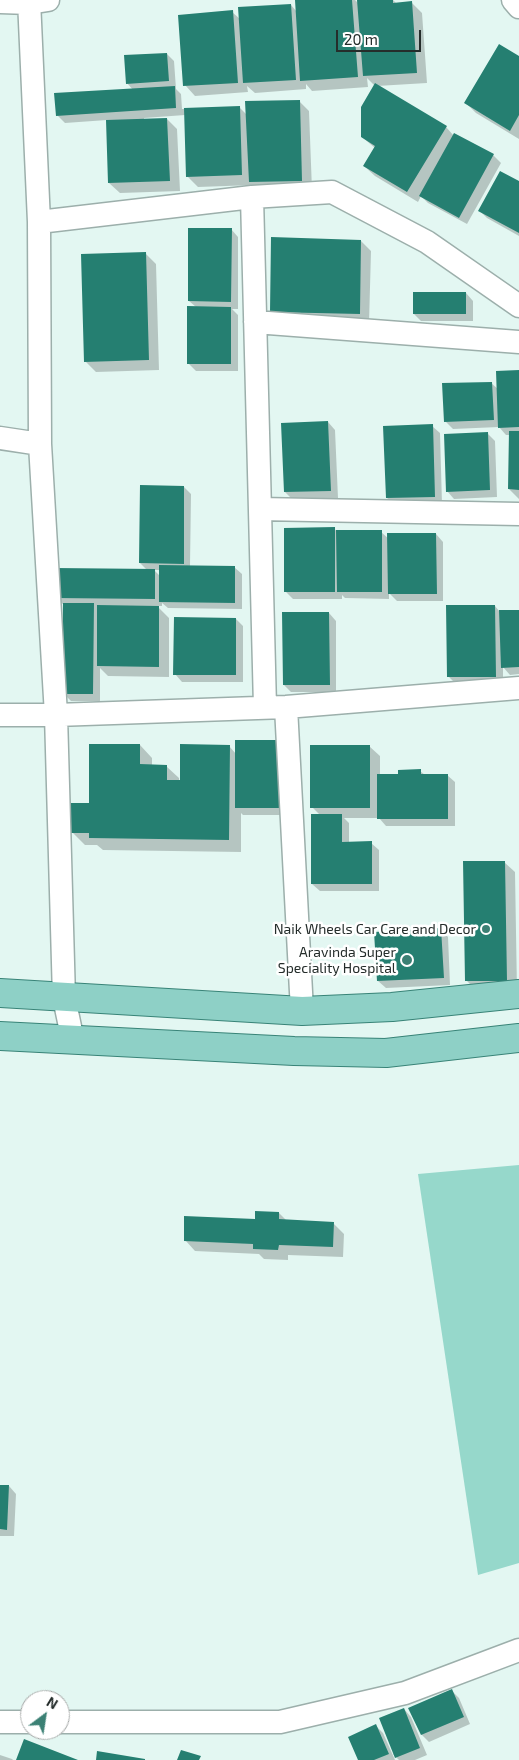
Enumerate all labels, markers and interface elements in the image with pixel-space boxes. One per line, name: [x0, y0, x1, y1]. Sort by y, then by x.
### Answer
scale bar: [339, 20, 424, 52]
text: 20 m: [344, 30, 378, 48]
place label: Naik Wheels Car Care and Decor: [274, 921, 476, 937]
marker: Naik Wheels Car Care and Decor: [480, 923, 492, 935]
place label: Aravinda Super Speciality Hospital: [278, 944, 396, 976]
marker: Aravinda Super Speciality Hospital: [400, 953, 414, 967]
north arrow: [20, 1690, 70, 1740]
text: N: [44, 1693, 61, 1712]

